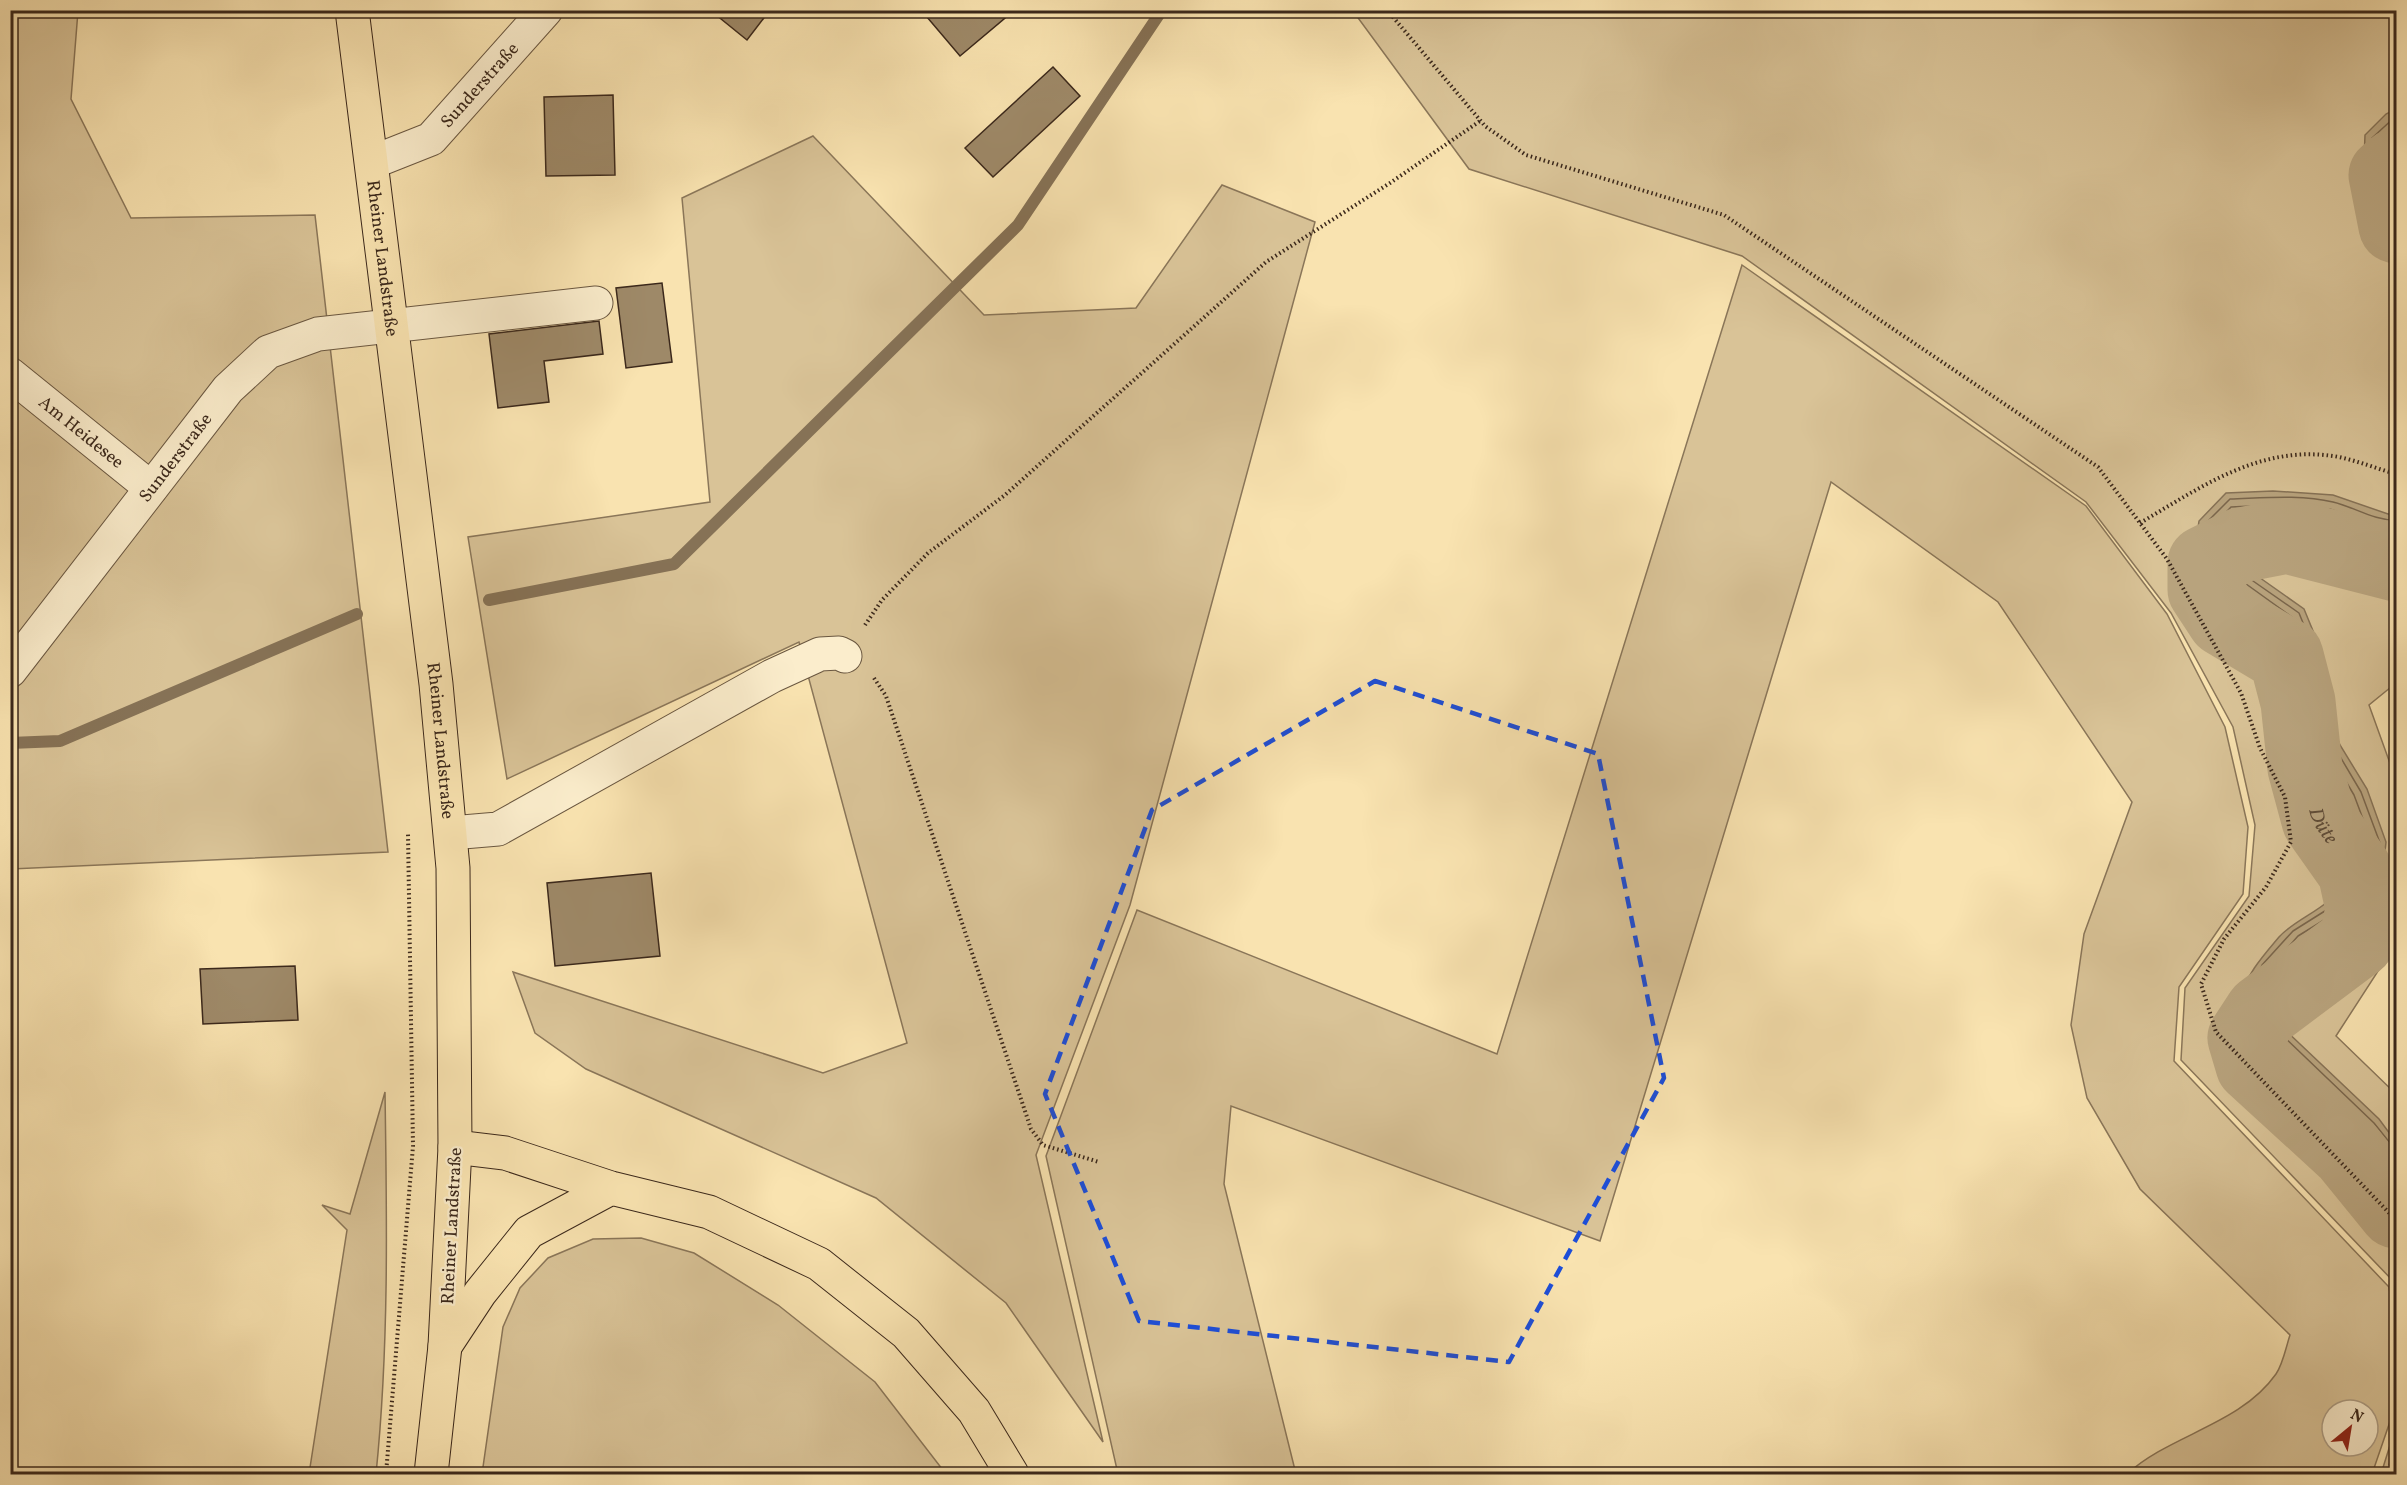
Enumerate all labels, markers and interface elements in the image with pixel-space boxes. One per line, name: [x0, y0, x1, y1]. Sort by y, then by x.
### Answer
street label: Sunderstraße: [436, 38, 525, 134]
street label: Rheiner Landstraße: [359, 179, 404, 338]
street label: Am Heidesee: [33, 391, 129, 475]
street label: Sunderstraße: [134, 408, 219, 508]
street label: Rheiner Landstraße: [419, 661, 459, 820]
water label: Düte: [2300, 805, 2344, 851]
street label: Rheiner Landstraße: [436, 1147, 469, 1305]
north arrow: [2320, 1398, 2380, 1458]
text: N: [2346, 1404, 2367, 1429]

